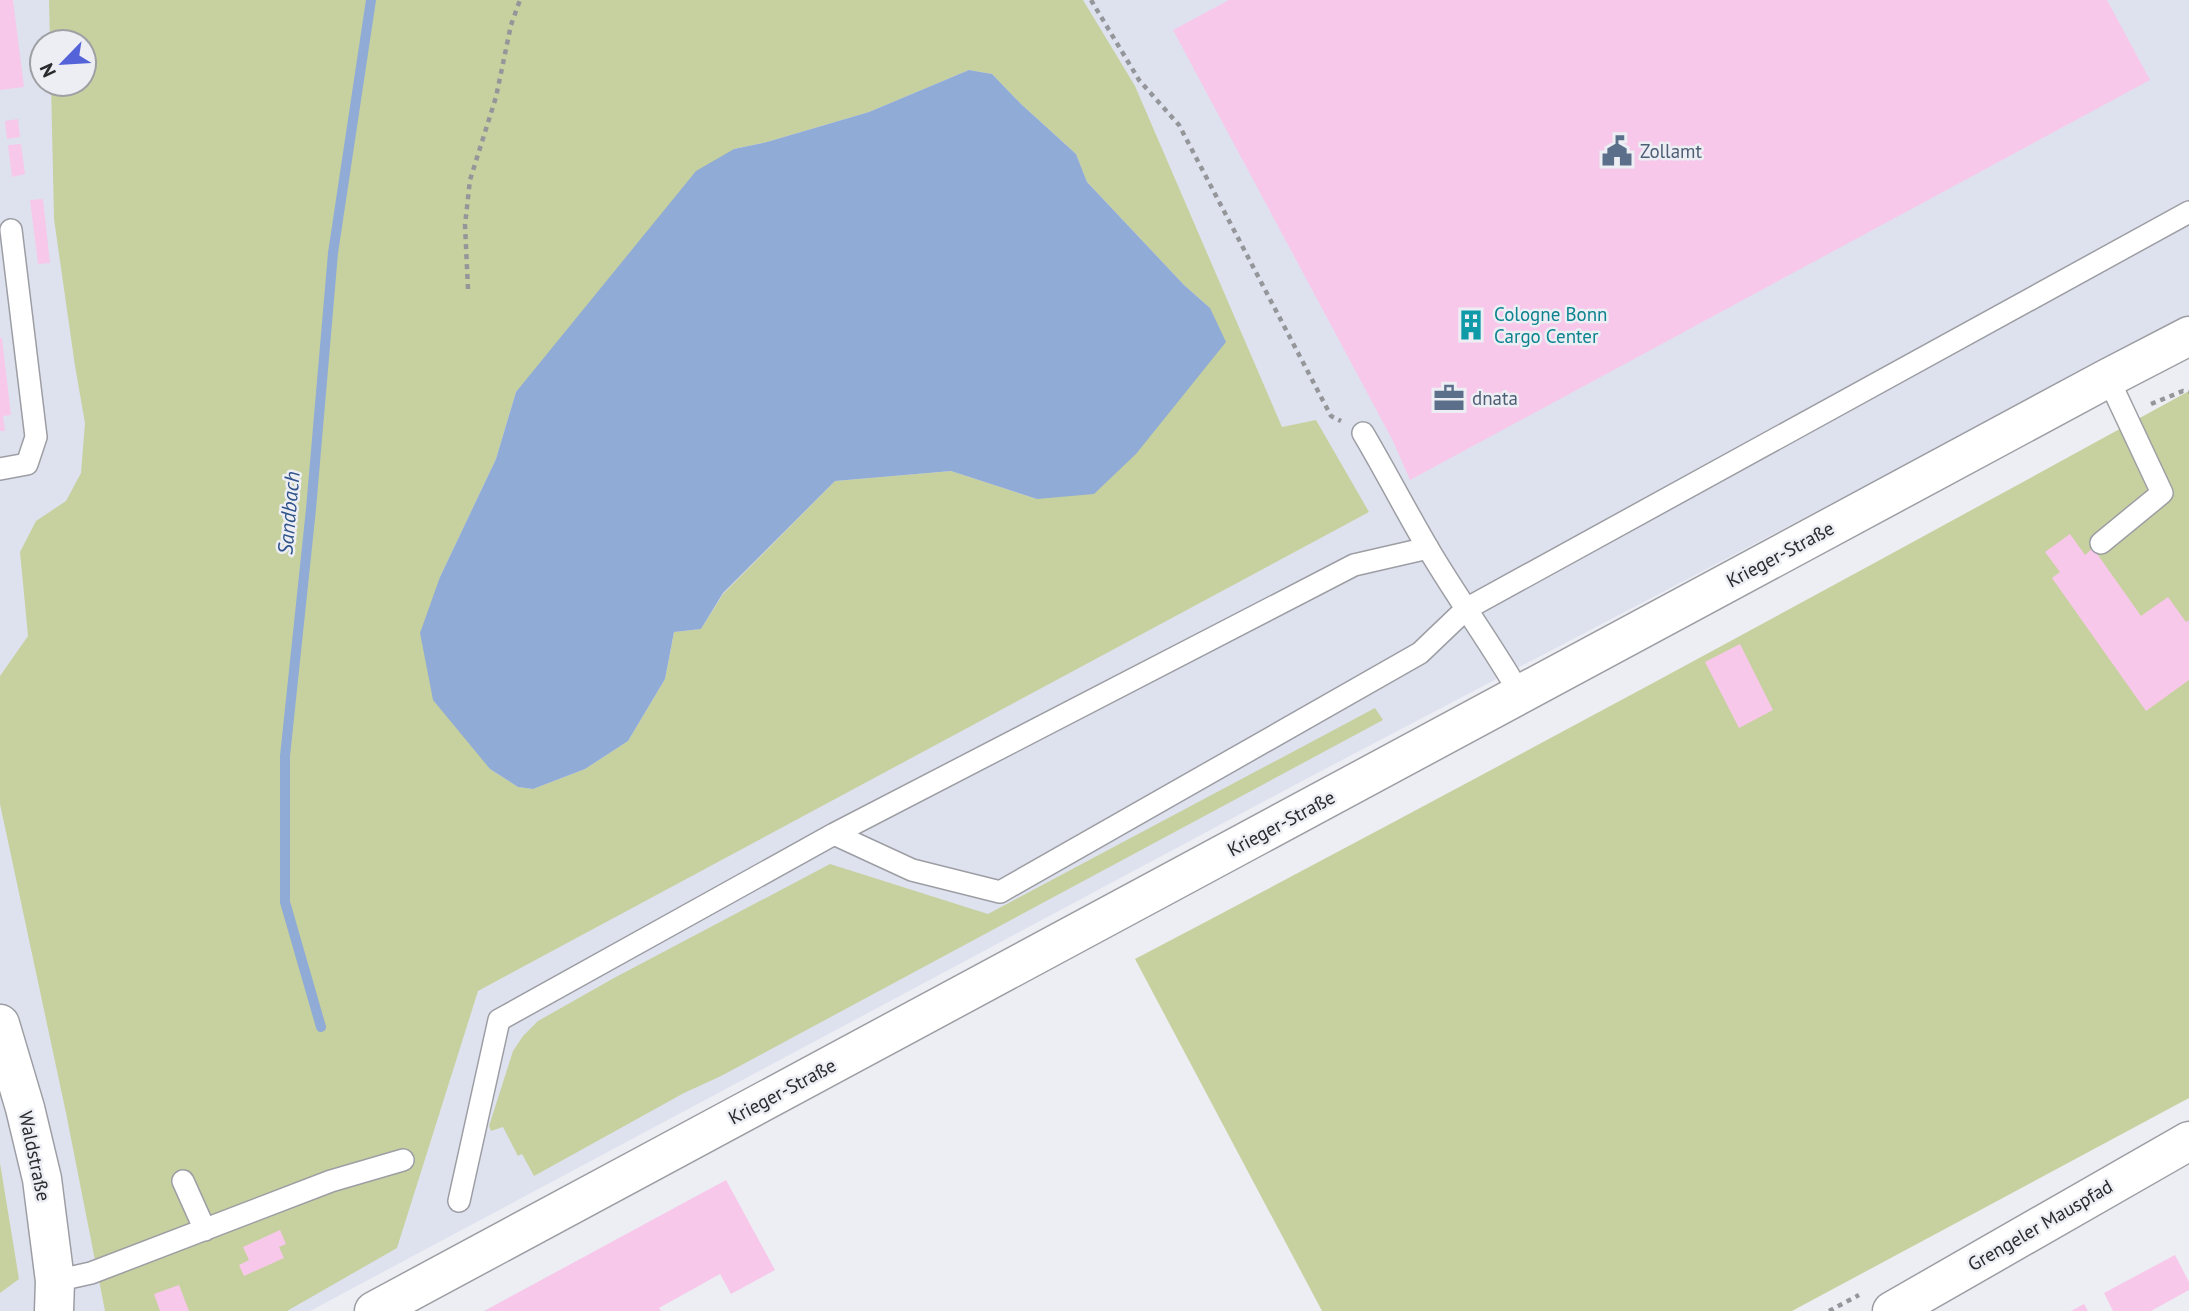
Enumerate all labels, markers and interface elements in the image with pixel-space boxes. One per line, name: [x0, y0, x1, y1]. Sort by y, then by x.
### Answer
north arrow: [28, 28, 98, 98]
text: N: [34, 59, 61, 81]
public building icon: Zollamt: [1600, 134, 1634, 168]
place label: Zollamt: [1640, 139, 1703, 163]
place label: Cologne Bonn Cargo Center: [1494, 302, 1608, 348]
building icon: Cologne Bonn Cargo Center: [1454, 308, 1488, 342]
office icon: dnata: [1432, 381, 1466, 415]
place label: dnata: [1472, 386, 1518, 410]
water label: Sandbach: [271, 470, 306, 556]
street label: Krieger-Straße: [1722, 516, 1838, 592]
street label: Krieger-Straße: [1223, 785, 1339, 861]
street label: Krieger-Straße: [724, 1053, 840, 1129]
street label: Waldstraße: [14, 1109, 56, 1203]
street label: Grengeler Mauspfad: [1963, 1174, 2117, 1276]

